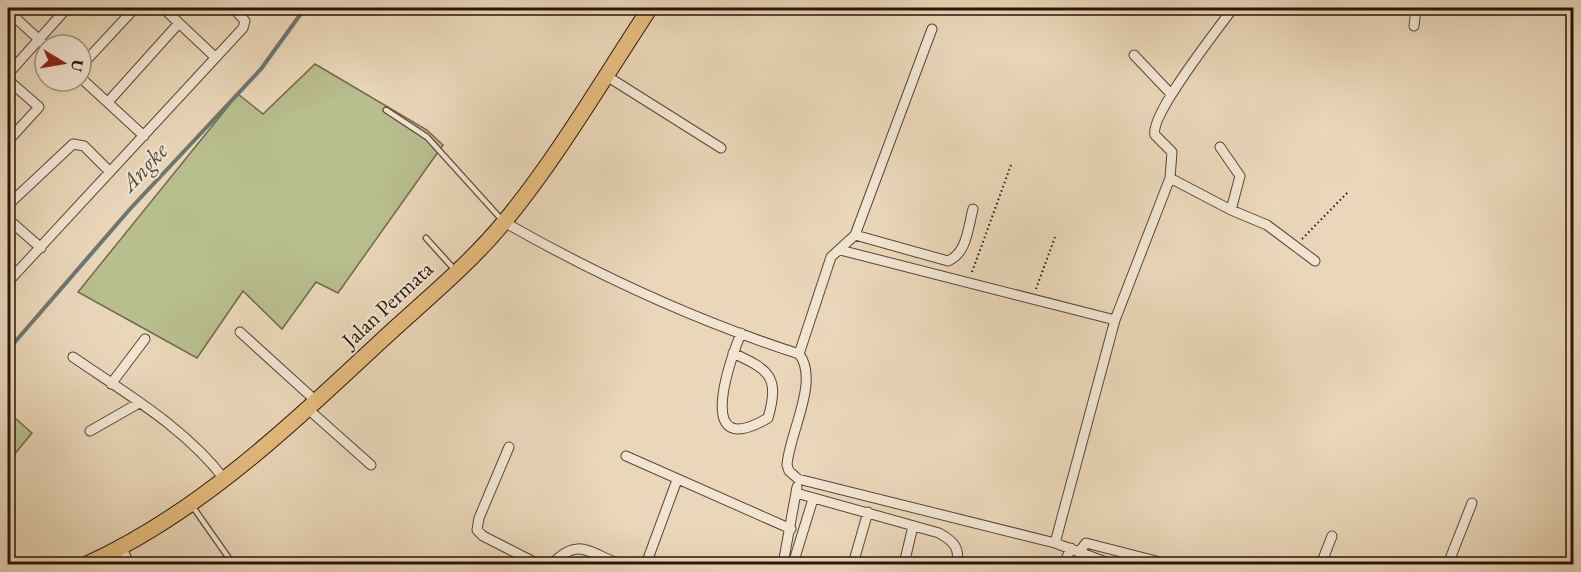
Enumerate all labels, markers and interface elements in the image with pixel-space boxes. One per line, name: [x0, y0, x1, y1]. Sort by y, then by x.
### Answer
north arrow: [33, 33, 93, 93]
text: U: [66, 58, 89, 74]
water label: Angke: [112, 135, 175, 199]
street label: Jalan Permata: [334, 254, 439, 356]

